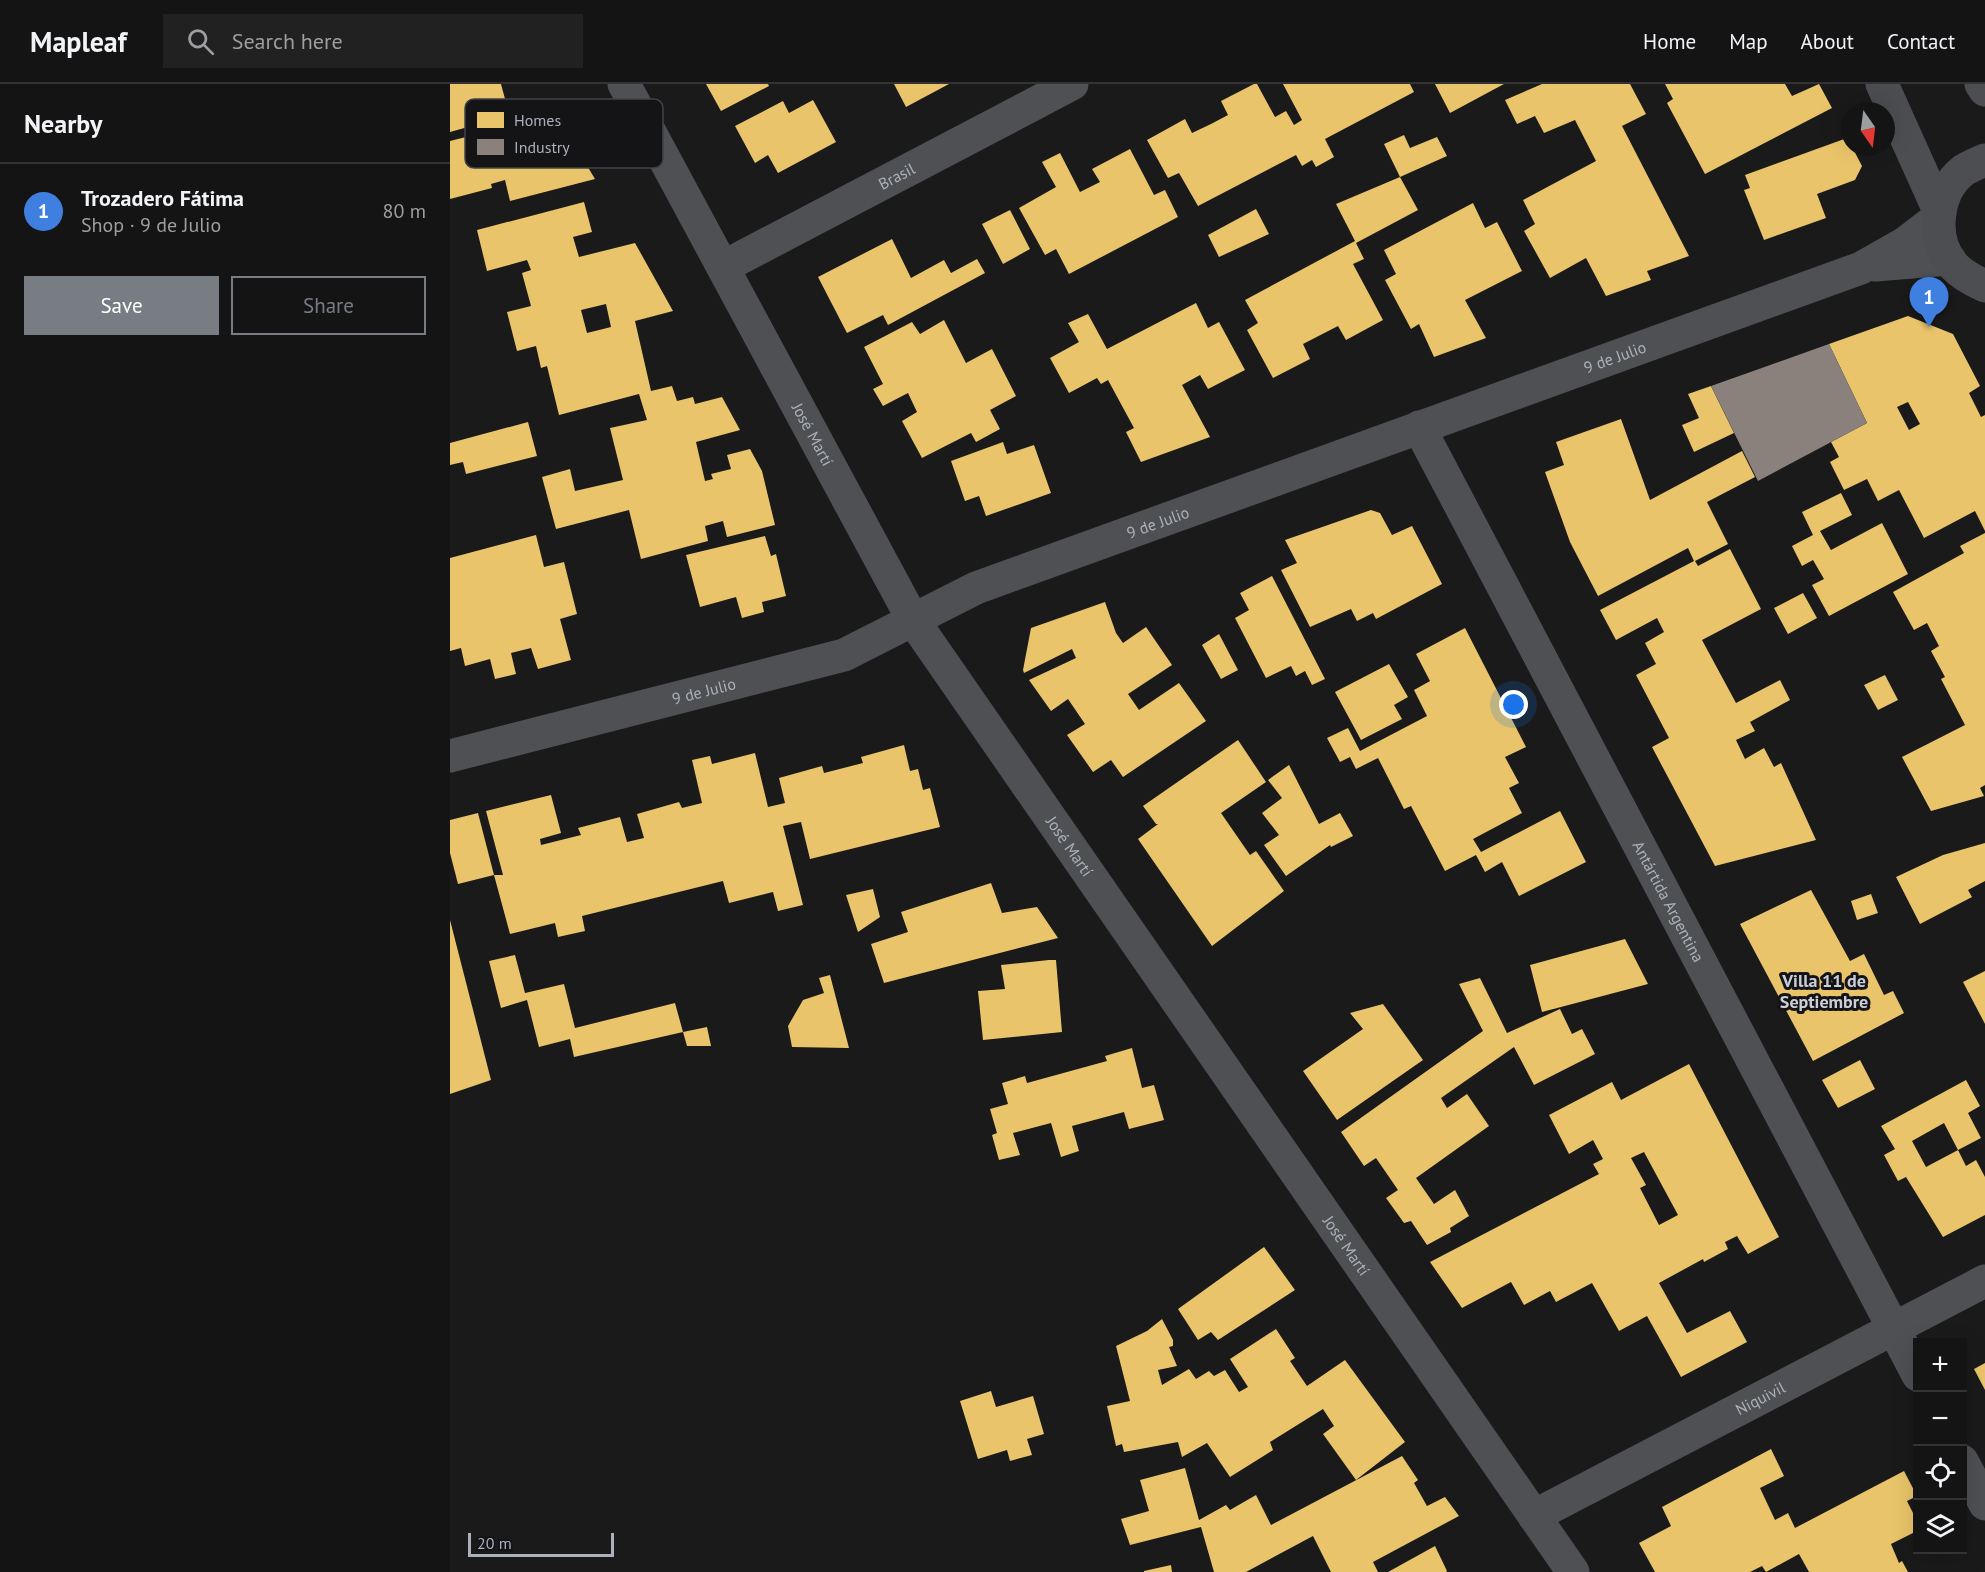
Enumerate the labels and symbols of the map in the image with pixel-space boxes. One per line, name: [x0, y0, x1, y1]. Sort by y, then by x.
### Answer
legend: [465, 99, 663, 168]
north arrow: [1841, 102, 1895, 156]
text: Homes: [514, 110, 561, 130]
text: Industry: [514, 137, 570, 157]
street label: Brasil: [875, 158, 919, 194]
pin: 1: [1910, 278, 1948, 327]
street label: 9 de Julio: [1581, 337, 1649, 377]
street label: José Martí: [787, 398, 838, 469]
street label: 9 de Julio: [1124, 502, 1192, 543]
street label: 9 de Julio: [670, 673, 738, 709]
your location: [1499, 690, 1528, 719]
street label: José Martí: [1041, 811, 1097, 880]
street label: Antártida Argentina: [1629, 837, 1709, 965]
district label: Villa 11 de Septiembre: [1780, 969, 1868, 1013]
street label: José Martí: [1318, 1211, 1374, 1279]
street label: Niquivil: [1732, 1377, 1789, 1419]
scale bar: [468, 1530, 614, 1558]

